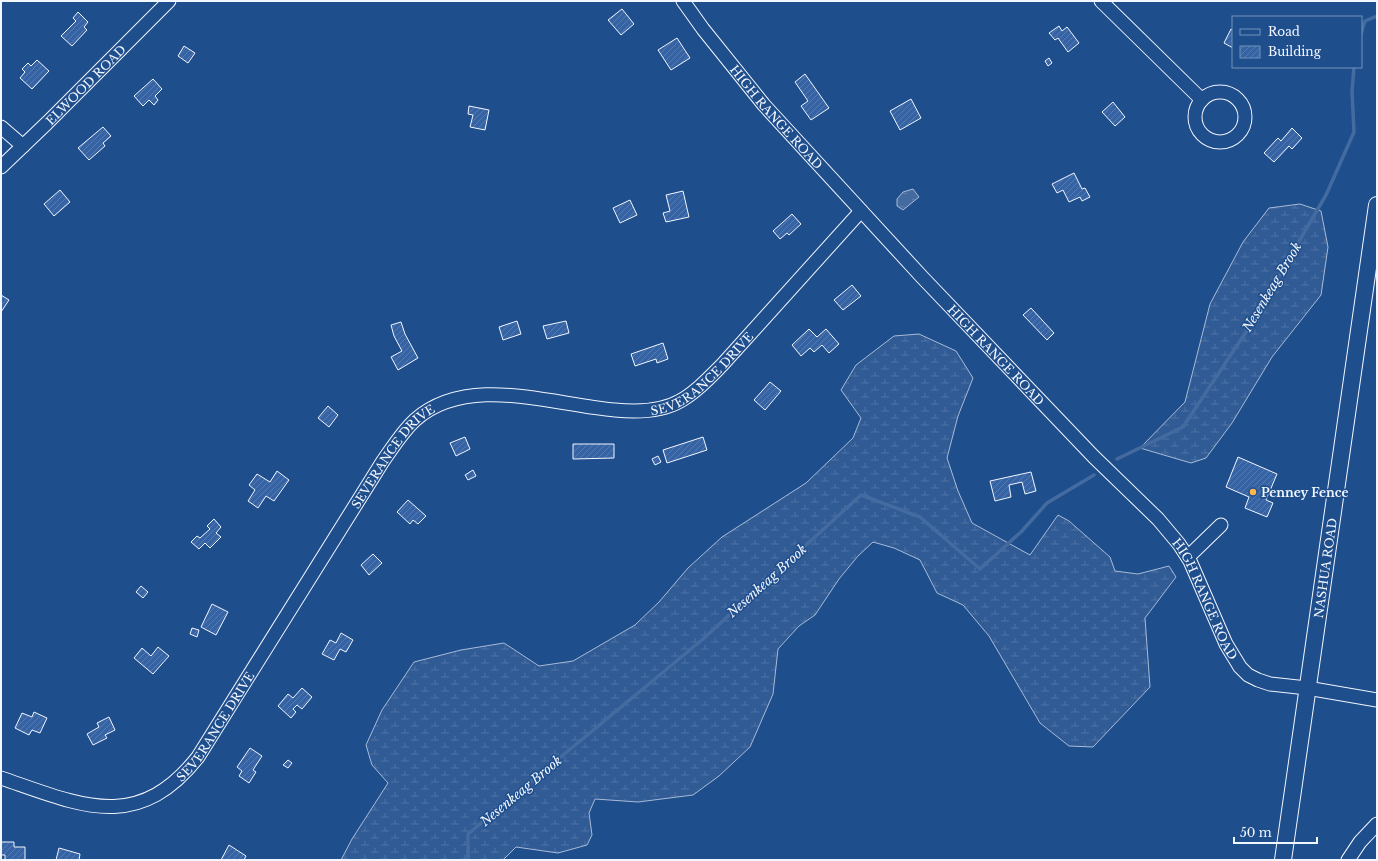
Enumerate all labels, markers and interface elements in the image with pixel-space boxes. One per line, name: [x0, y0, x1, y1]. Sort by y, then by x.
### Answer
legend: [1232, 16, 1362, 68]
text: Road: [1268, 24, 1300, 39]
street label: ELWOOD ROAD: [42, 41, 129, 128]
text: Building: [1268, 44, 1322, 59]
street label: HIGH RANGE ROAD: [727, 62, 826, 172]
water label: Nesenkeag Brook: [1238, 239, 1306, 336]
street label: HIGH RANGE ROAD: [945, 301, 1048, 408]
street label: SEVERANCE DRIVE: [649, 328, 756, 418]
street label: SEVERANCE DRIVE: [348, 401, 437, 511]
place label: Penney Fence: [1261, 485, 1349, 500]
marker: Penney Fence: [1248, 487, 1258, 497]
street label: NASHUA ROAD: [1310, 517, 1340, 619]
street label: HIGH RANGE ROAD: [1170, 535, 1241, 662]
water label: Nesenkeag Brook: [723, 541, 811, 622]
street label: SEVERANCE DRIVE: [173, 668, 257, 784]
water label: Nesenkeag Brook: [476, 752, 566, 831]
scale bar: [1234, 819, 1317, 845]
text: 50 m: [1240, 825, 1272, 840]

